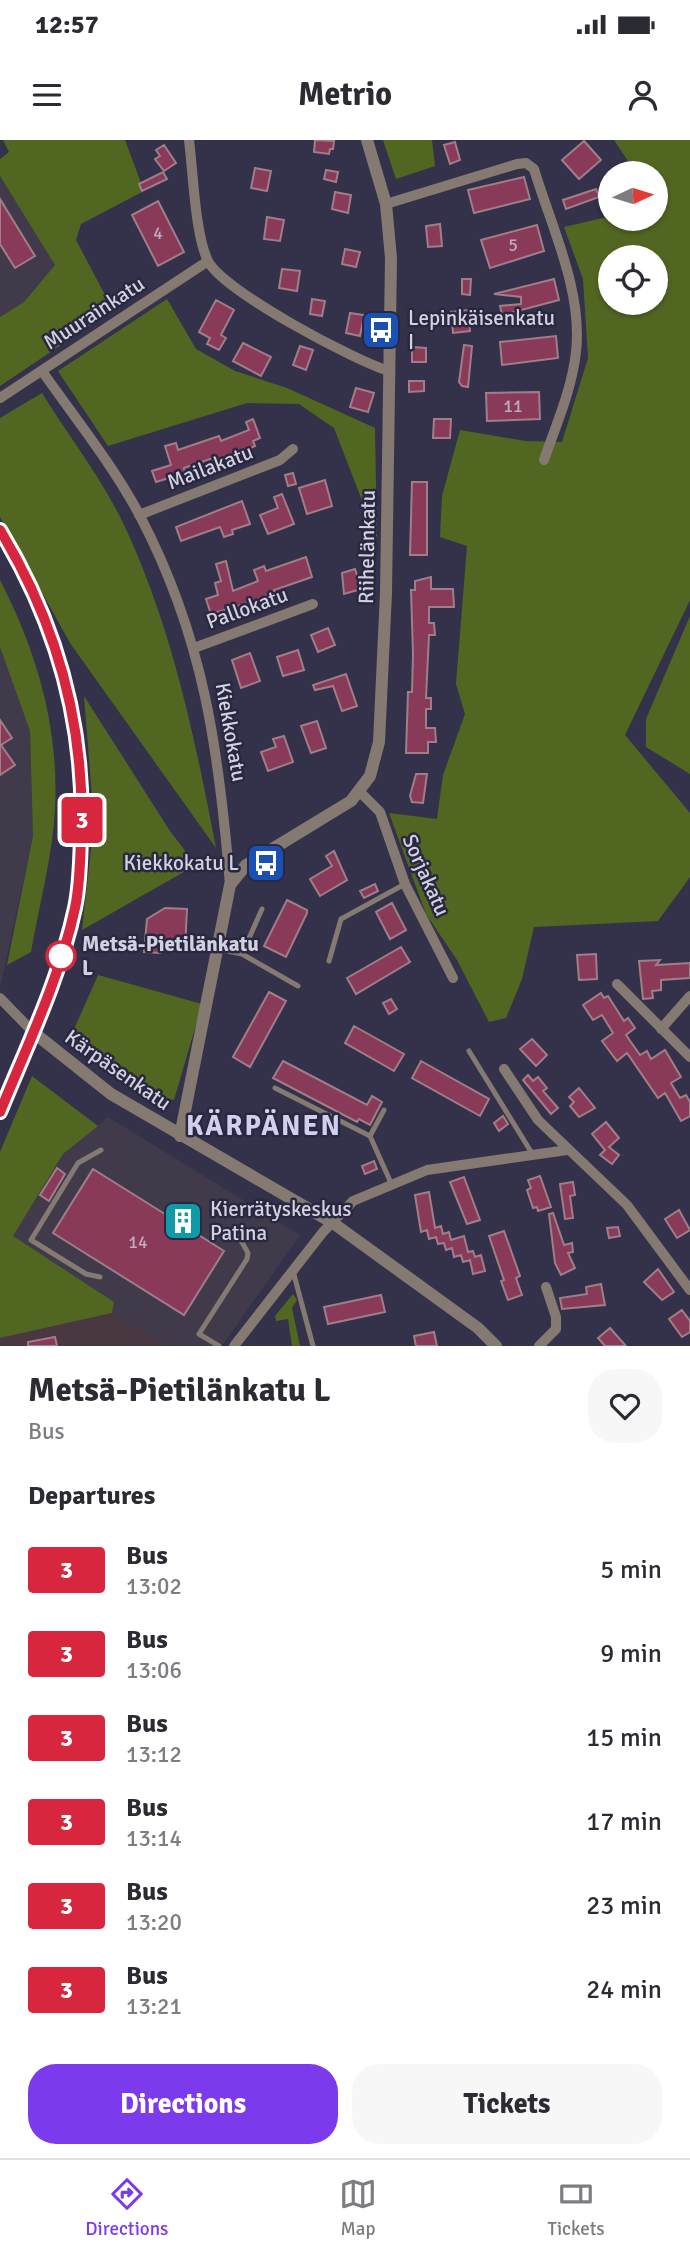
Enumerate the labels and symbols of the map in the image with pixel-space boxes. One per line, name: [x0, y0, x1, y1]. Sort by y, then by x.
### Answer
north arrow: [598, 161, 668, 231]
house number: 4: [153, 222, 163, 244]
house number: 5: [508, 234, 518, 256]
street label: Muurainkatu: [39, 271, 149, 355]
place label: Lepinkäisenkatu I: [408, 305, 555, 355]
bus stop icon: Lepinkäisenkatu I: [360, 309, 402, 351]
house number: 11: [503, 395, 523, 417]
street label: Mailakatu: [163, 439, 257, 495]
street label: Riihelänkatu: [353, 490, 381, 604]
street label: Pallokatu: [203, 581, 291, 635]
street label: Kiekkokatu: [210, 680, 252, 784]
line badge: 3: [59, 797, 105, 843]
street label: Sorjakatu: [396, 830, 456, 920]
bus stop icon: Kiekkokatu L: [245, 842, 287, 884]
place label: Kiekkokatu L: [124, 850, 239, 876]
place label: Metsä-Pietilänkatu L: [82, 931, 259, 981]
marker: Metsä-Pietilänkatu L: [46, 941, 76, 971]
street label: Kärpäsenkatu: [60, 1024, 176, 1116]
district label: KÄRPÄNEN: [186, 1109, 342, 1143]
place label: Kierrätyskeskus Patina: [210, 1196, 352, 1246]
building icon: Kierrätyskeskus Patina: [162, 1200, 204, 1242]
house number: 14: [128, 1231, 148, 1253]

